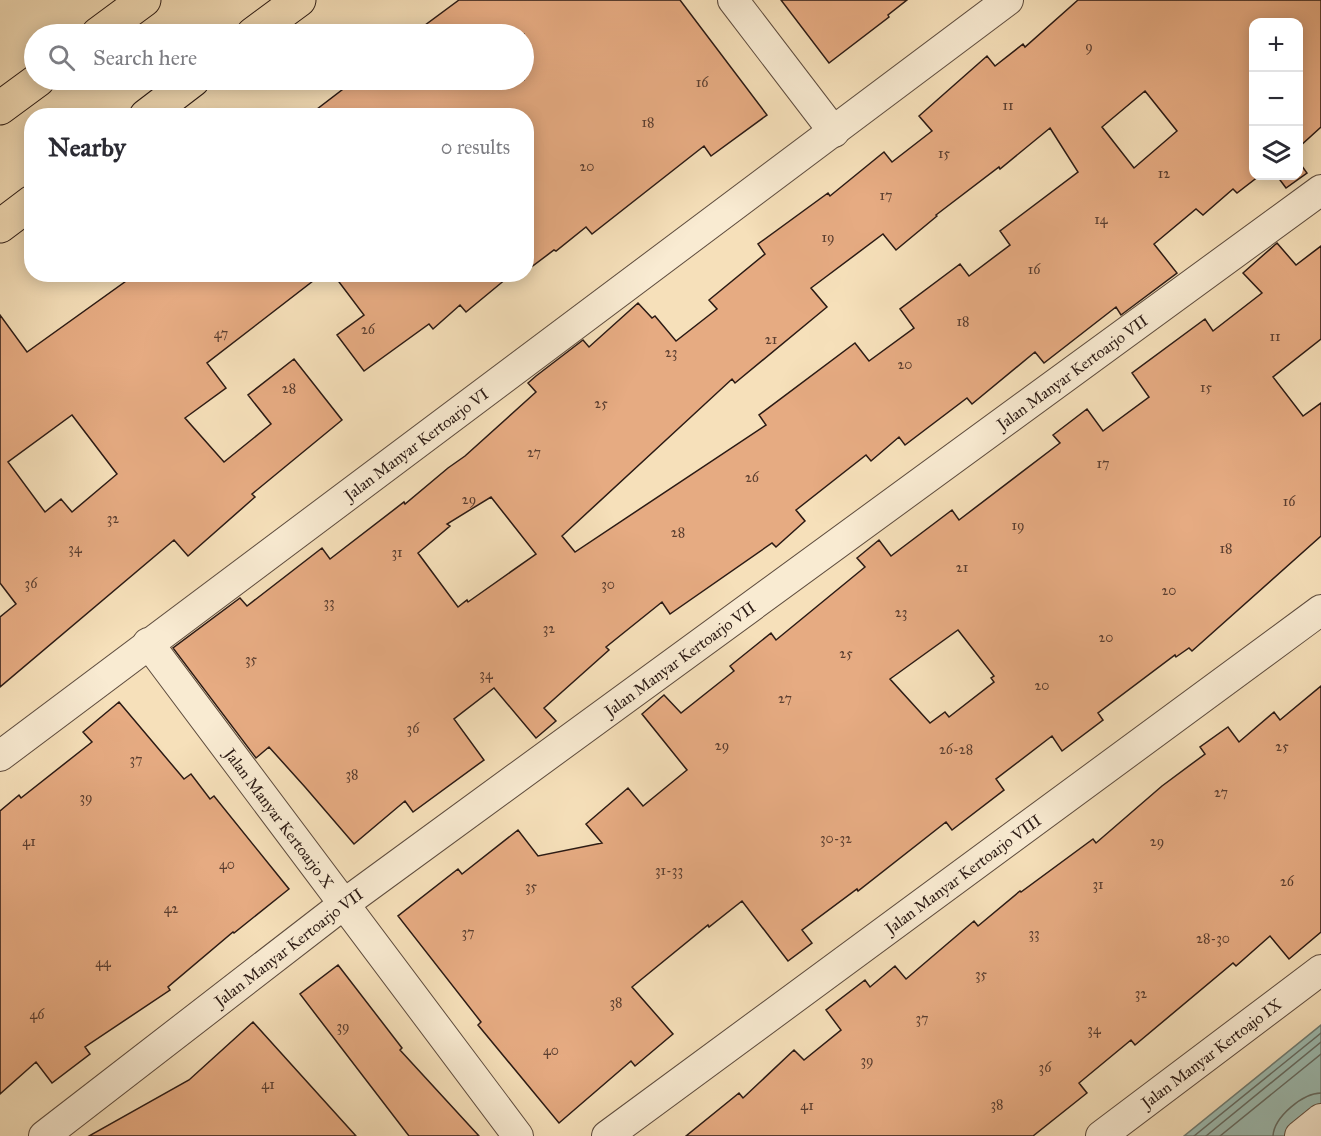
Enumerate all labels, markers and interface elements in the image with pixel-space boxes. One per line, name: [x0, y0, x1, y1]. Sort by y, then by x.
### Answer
map controls: [1249, 18, 1303, 180]
button: +: [1249, 18, 1303, 72]
search box: [24, 24, 534, 90]
house number: 9: [1085, 38, 1093, 55]
icon: search: [45, 41, 78, 74]
text: Search here: [93, 44, 197, 71]
button: −: [1249, 72, 1303, 126]
house number: 16: [696, 74, 709, 91]
house number: 11: [1002, 97, 1014, 114]
house number: 18: [642, 114, 654, 131]
button: layers: [1249, 126, 1303, 180]
text: Nearby: [48, 131, 126, 163]
text: 0 results: [441, 135, 510, 159]
house number: 15: [938, 145, 950, 162]
house number: 20: [579, 158, 595, 175]
house number: 12: [1158, 165, 1170, 182]
house number: 17: [879, 187, 893, 204]
house number: 14: [1094, 211, 1109, 228]
house number: 19: [822, 229, 834, 246]
house number: 16: [1028, 261, 1041, 278]
street label: Jalan Manyar Kertoarjo VII: [991, 310, 1151, 435]
house number: 18: [957, 313, 969, 330]
house number: 26: [361, 321, 376, 338]
house number: 47: [214, 325, 228, 342]
house number: 11: [1269, 328, 1281, 345]
house number: 21: [765, 331, 778, 348]
house number: 23: [665, 344, 677, 361]
house number: 20: [897, 356, 913, 373]
house number: 15: [1200, 379, 1212, 396]
house number: 28: [282, 380, 296, 397]
street label: Jalan Manyar Kertoarjo VI: [339, 384, 492, 506]
house number: 25: [594, 395, 608, 412]
house number: 27: [527, 444, 541, 461]
house number: 17: [1096, 455, 1110, 472]
house number: 26: [745, 469, 760, 486]
house number: 29: [462, 491, 476, 508]
house number: 16: [1283, 493, 1296, 510]
house number: 32: [107, 510, 119, 527]
house number: 19: [1012, 517, 1024, 534]
house number: 28: [671, 524, 685, 541]
house number: 34: [68, 540, 83, 557]
house number: 18: [1220, 540, 1232, 557]
house number: 31: [391, 544, 403, 561]
house number: 21: [956, 559, 969, 576]
house number: 36: [25, 575, 38, 592]
house number: 30: [601, 576, 615, 593]
house number: 20: [1161, 582, 1177, 599]
house number: 33: [323, 594, 335, 611]
street label: Jalan Manyar Kertoarjo VII: [599, 597, 759, 722]
house number: 23: [895, 604, 907, 621]
house number: 32: [543, 620, 555, 637]
house number: 20: [1098, 629, 1114, 646]
house number: 25: [839, 645, 853, 662]
house number: 35: [245, 651, 258, 668]
house number: 34: [479, 666, 494, 683]
house number: 20: [1034, 677, 1050, 694]
house number: 27: [778, 690, 792, 707]
house number: 36: [407, 720, 420, 737]
house number: 29: [715, 737, 729, 754]
house number: 25: [1275, 738, 1289, 755]
house number: 26-28: [939, 741, 973, 758]
street label: Jalan Manyar Kertoarjo X: [219, 743, 338, 892]
house number: 37: [129, 751, 143, 768]
house number: 38: [345, 766, 359, 783]
house number: 27: [1214, 784, 1228, 801]
house number: 39: [79, 789, 93, 806]
street label: Jalan Manyar Kertoarjo VIII: [880, 810, 1045, 940]
house number: 30-32: [820, 830, 852, 847]
house number: 41: [22, 833, 36, 850]
house number: 29: [1150, 833, 1164, 850]
house number: 40: [219, 856, 235, 873]
house number: 31-33: [655, 862, 683, 879]
house number: 26: [1280, 873, 1295, 890]
house number: 31: [1092, 876, 1104, 893]
house number: 35: [525, 878, 538, 895]
street label: Jalan Manyar Kertoarjo VII: [209, 884, 367, 1012]
house number: 42: [164, 900, 178, 917]
house number: 37: [461, 924, 475, 941]
house number: 33: [1028, 925, 1040, 942]
house number: 28-30: [1196, 930, 1230, 947]
house number: 44: [95, 954, 112, 971]
house number: 35: [975, 966, 988, 983]
house number: 32: [1135, 985, 1147, 1002]
house number: 38: [609, 994, 623, 1011]
street label: Jalan Manyar Kertoajo IX: [1136, 994, 1285, 1114]
house number: 46: [30, 1006, 45, 1023]
house number: 37: [915, 1010, 929, 1027]
house number: 39: [336, 1018, 350, 1035]
house number: 34: [1087, 1021, 1102, 1038]
house number: 40: [543, 1042, 559, 1059]
house number: 39: [860, 1052, 874, 1069]
house number: 36: [1039, 1059, 1052, 1076]
house number: 41: [261, 1076, 275, 1093]
house number: 38: [990, 1096, 1004, 1113]
house number: 41: [800, 1097, 814, 1114]

